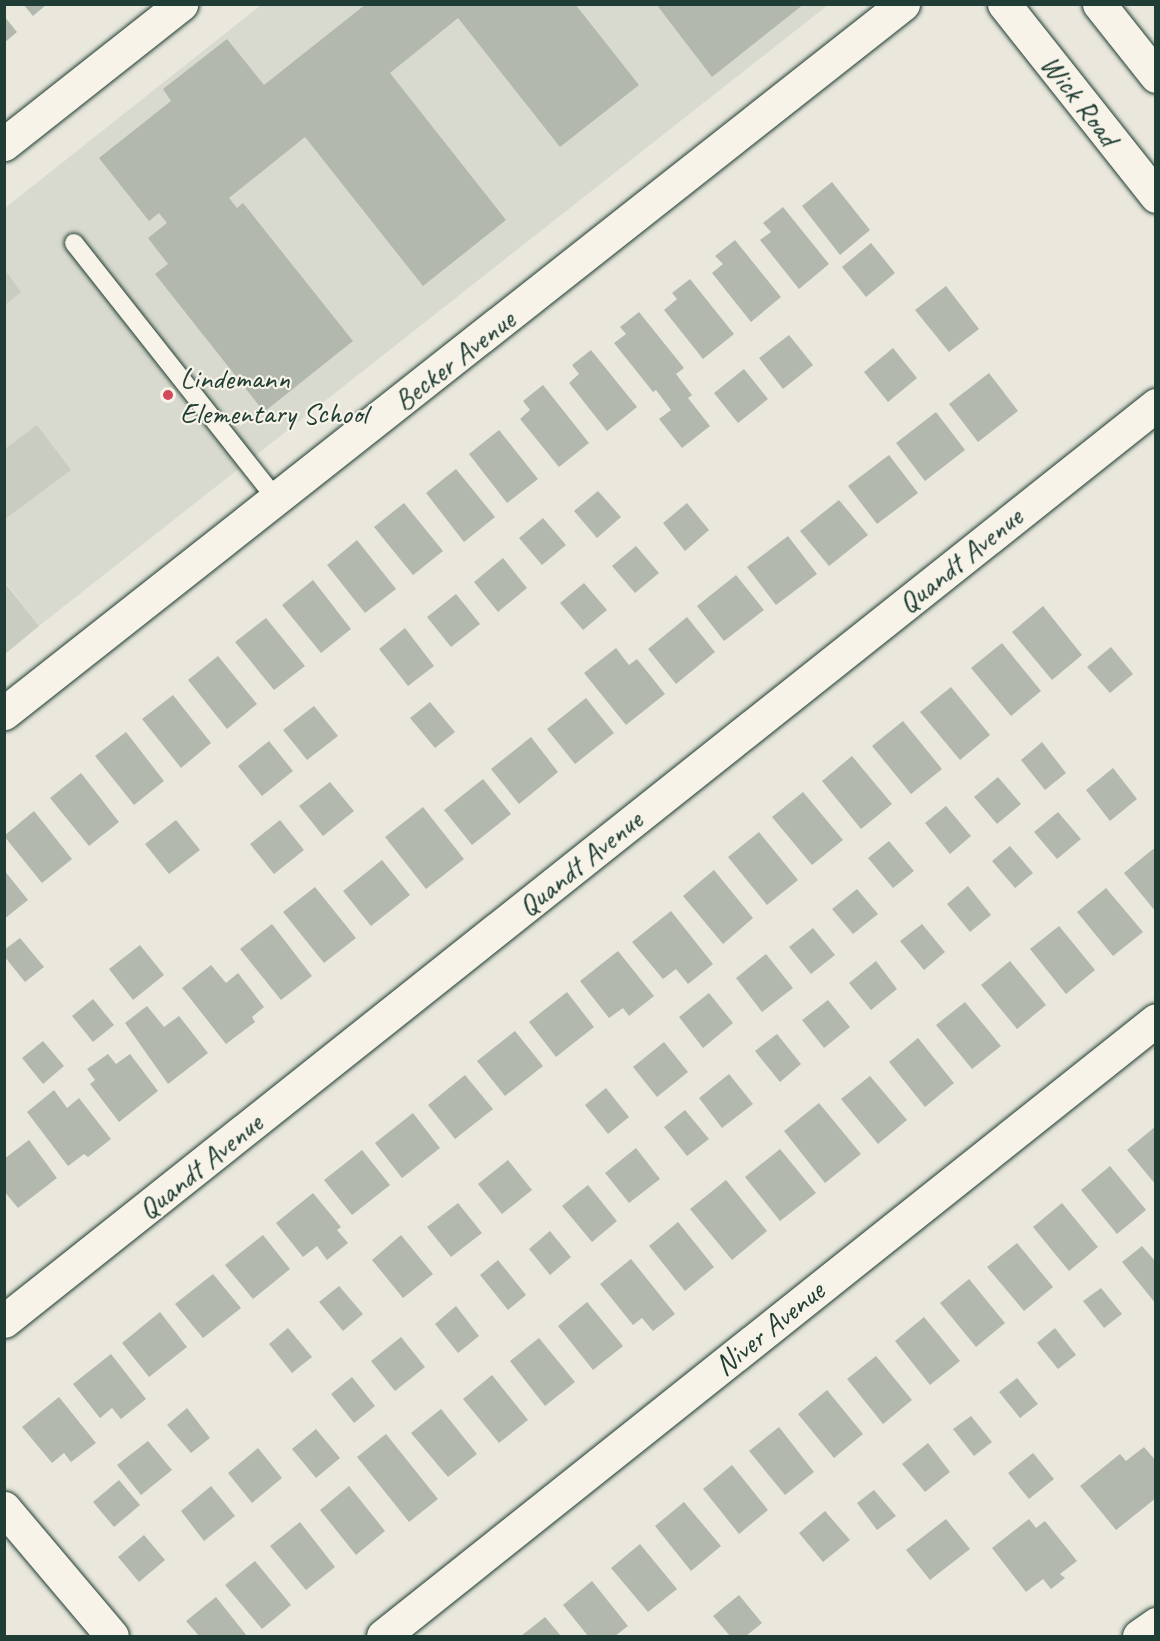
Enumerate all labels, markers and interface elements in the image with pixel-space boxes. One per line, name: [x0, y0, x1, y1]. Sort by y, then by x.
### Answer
street label: Wick Road: [1033, 47, 1127, 153]
street label: Becker Avenue: [386, 302, 522, 418]
place label: Lindemann Elementary School: [180, 360, 367, 430]
marker: Lindemann Elementary School: [161, 388, 175, 402]
street label: Quandt Avenue: [891, 499, 1029, 621]
street label: Quandt Avenue: [511, 802, 649, 924]
street label: Quandt Avenue: [131, 1105, 269, 1227]
street label: Niver Avenue: [707, 1273, 831, 1383]

